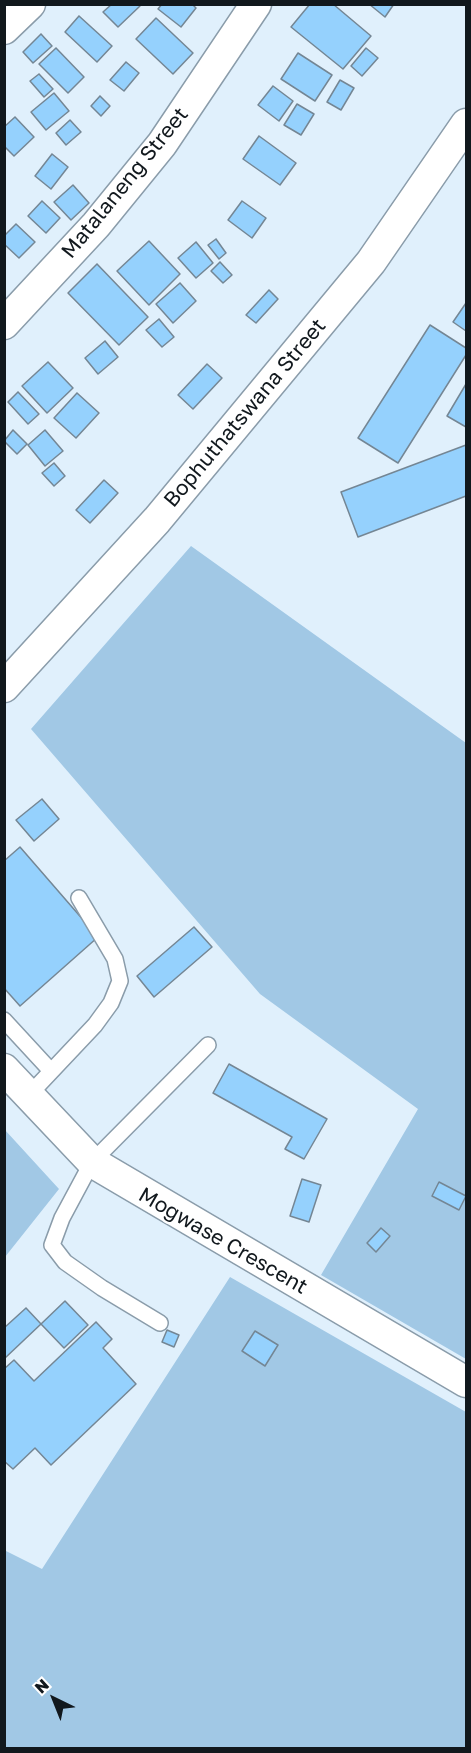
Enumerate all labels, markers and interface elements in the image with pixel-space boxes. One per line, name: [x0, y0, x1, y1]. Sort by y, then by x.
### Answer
street label: Matalaneng Street: [56, 102, 194, 264]
street label: Bophuthatswana Street: [159, 314, 331, 512]
street label: Mogwase Crescent: [134, 1182, 312, 1300]
north arrow: [24, 1669, 84, 1729]
text: N: [30, 1674, 53, 1697]

